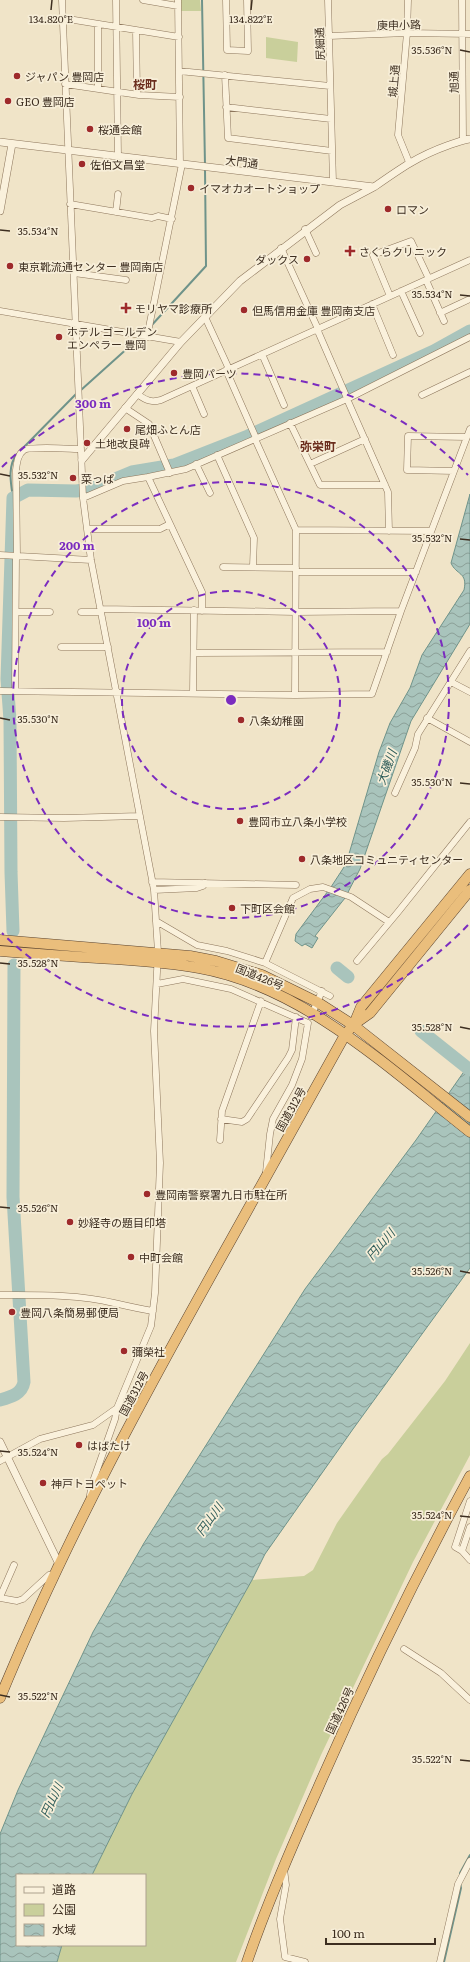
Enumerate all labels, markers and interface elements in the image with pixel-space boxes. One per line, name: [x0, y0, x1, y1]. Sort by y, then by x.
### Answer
text: 134.820°E: [29, 11, 73, 26]
text: 134.822°E: [229, 11, 273, 26]
street label: 庚申小路: [377, 16, 421, 32]
street label: 尻細通: [310, 27, 328, 61]
text: 35.536°N: [411, 42, 453, 57]
street label: 城上通: [384, 64, 402, 98]
place label: ジャパン 豊岡店: [25, 68, 104, 84]
marker: ジャパン 豊岡店: [12, 71, 22, 81]
street label: 旭通: [445, 71, 461, 93]
district label: 桜町: [133, 75, 157, 93]
place label: GEO 豊岡店: [16, 93, 75, 109]
marker: GEO 豊岡店: [3, 96, 13, 106]
place label: 桜通会館: [98, 121, 142, 137]
marker: 桜通会館: [85, 124, 95, 134]
street label: 大門通: [225, 151, 259, 171]
place label: 佐伯文昌堂: [90, 156, 145, 172]
marker: 佐伯文昌堂: [77, 159, 87, 169]
place label: イマオカオートショップ: [199, 180, 320, 196]
marker: イマオカオートショップ: [186, 183, 196, 193]
place label: ロマン: [396, 201, 429, 217]
marker: ロマン: [383, 204, 393, 214]
text: 35.534°N: [17, 223, 59, 238]
place label: さくらクリニック: [359, 243, 447, 259]
marker: さくらクリニック: [344, 245, 356, 257]
place label: ダックス: [255, 251, 299, 267]
marker: ダックス: [302, 254, 312, 264]
place label: 東京靴流通センター 豊岡南店: [18, 258, 163, 274]
marker: 東京靴流通センター 豊岡南店: [5, 261, 15, 271]
text: 35.534°N: [411, 286, 453, 301]
place label: モリヤマ診療所: [135, 300, 213, 316]
marker: モリヤマ診療所: [120, 302, 132, 314]
place label: 但馬信用金庫 豊岡南支店: [252, 302, 375, 318]
marker: 但馬信用金庫 豊岡南支店: [239, 305, 249, 315]
place label: ホテル ゴールデン エンペラー 豊岡: [67, 323, 157, 352]
marker: ホテル ゴールデン エンペラー 豊岡: [54, 332, 64, 342]
place label: 豊岡パーツ: [182, 365, 237, 381]
marker: 豊岡パーツ: [169, 368, 179, 378]
text: 300 m: [75, 394, 111, 412]
place label: 尾畑ふとん店: [135, 421, 201, 437]
marker: 尾畑ふとん店: [122, 424, 132, 434]
place label: 土地改良碑: [95, 435, 150, 451]
district label: 弥栄町: [300, 437, 336, 455]
marker: 土地改良碑: [82, 438, 92, 448]
text: 35.532°N: [18, 467, 58, 482]
place label: 菜っぱ: [81, 470, 114, 486]
marker: 菜っぱ: [68, 473, 78, 483]
text: 35.532°N: [412, 530, 452, 545]
text: 200 m: [59, 536, 95, 554]
text: 100 m: [137, 613, 171, 631]
centre of rings: [224, 693, 238, 707]
text: 35.530°N: [17, 711, 59, 726]
place label: 八条幼稚園: [249, 712, 304, 728]
marker: 八条幼稚園: [236, 715, 246, 725]
water label: 大磯川: [371, 745, 401, 787]
text: 35.530°N: [411, 774, 453, 789]
place label: 豊岡市立八条小学校: [248, 813, 347, 829]
marker: 豊岡市立八条小学校: [235, 816, 245, 826]
place label: 八条地区コミュニティセンター: [310, 851, 463, 867]
marker: 八条地区コミュニティセンター: [297, 854, 307, 864]
place label: 下町区会館: [240, 900, 295, 916]
marker: 下町区会館: [227, 903, 237, 913]
text: 35.528°N: [18, 955, 58, 970]
street label: 国道426号: [234, 959, 286, 993]
text: 35.528°N: [412, 1019, 452, 1034]
street label: 国道312号: [271, 1084, 309, 1134]
place label: 豊岡南警察署九日市駐在所: [155, 1186, 288, 1202]
marker: 豊岡南警察署九日市駐在所: [142, 1189, 152, 1199]
text: 35.526°N: [18, 1200, 58, 1215]
place label: 妙経寺の題目印塔: [78, 1214, 166, 1230]
marker: 妙経寺の題目印塔: [65, 1217, 75, 1227]
water label: 円山川: [361, 1223, 400, 1263]
place label: 中町会館: [139, 1249, 183, 1265]
marker: 中町会館: [126, 1252, 136, 1262]
text: 35.526°N: [412, 1263, 452, 1278]
place label: 豊岡八条簡易郵便局: [20, 1304, 119, 1320]
marker: 豊岡八条簡易郵便局: [7, 1307, 17, 1317]
place label: 彌榮社: [132, 1343, 165, 1359]
marker: 彌榮社: [119, 1346, 129, 1356]
street label: 国道312号: [114, 1368, 152, 1418]
place label: はばたけ: [87, 1437, 131, 1453]
marker: はばたけ: [74, 1440, 84, 1450]
text: 35.524°N: [18, 1444, 58, 1459]
place label: 神戸トヨペット: [51, 1475, 128, 1491]
marker: 神戸トヨペット: [38, 1478, 48, 1488]
water label: 円山川: [191, 1498, 228, 1539]
text: 35.524°N: [412, 1507, 452, 1522]
street label: 国道426号: [321, 1684, 357, 1736]
text: 35.522°N: [18, 1688, 58, 1703]
text: 35.522°N: [412, 1751, 452, 1766]
water label: 円山川: [35, 1778, 68, 1820]
legend: [16, 1874, 146, 1946]
text: 道路: [52, 1880, 76, 1898]
text: 公園: [52, 1900, 76, 1918]
text: 水域: [52, 1920, 76, 1938]
scale bar: [326, 1920, 435, 1946]
text: 100 m: [332, 1924, 365, 1942]

